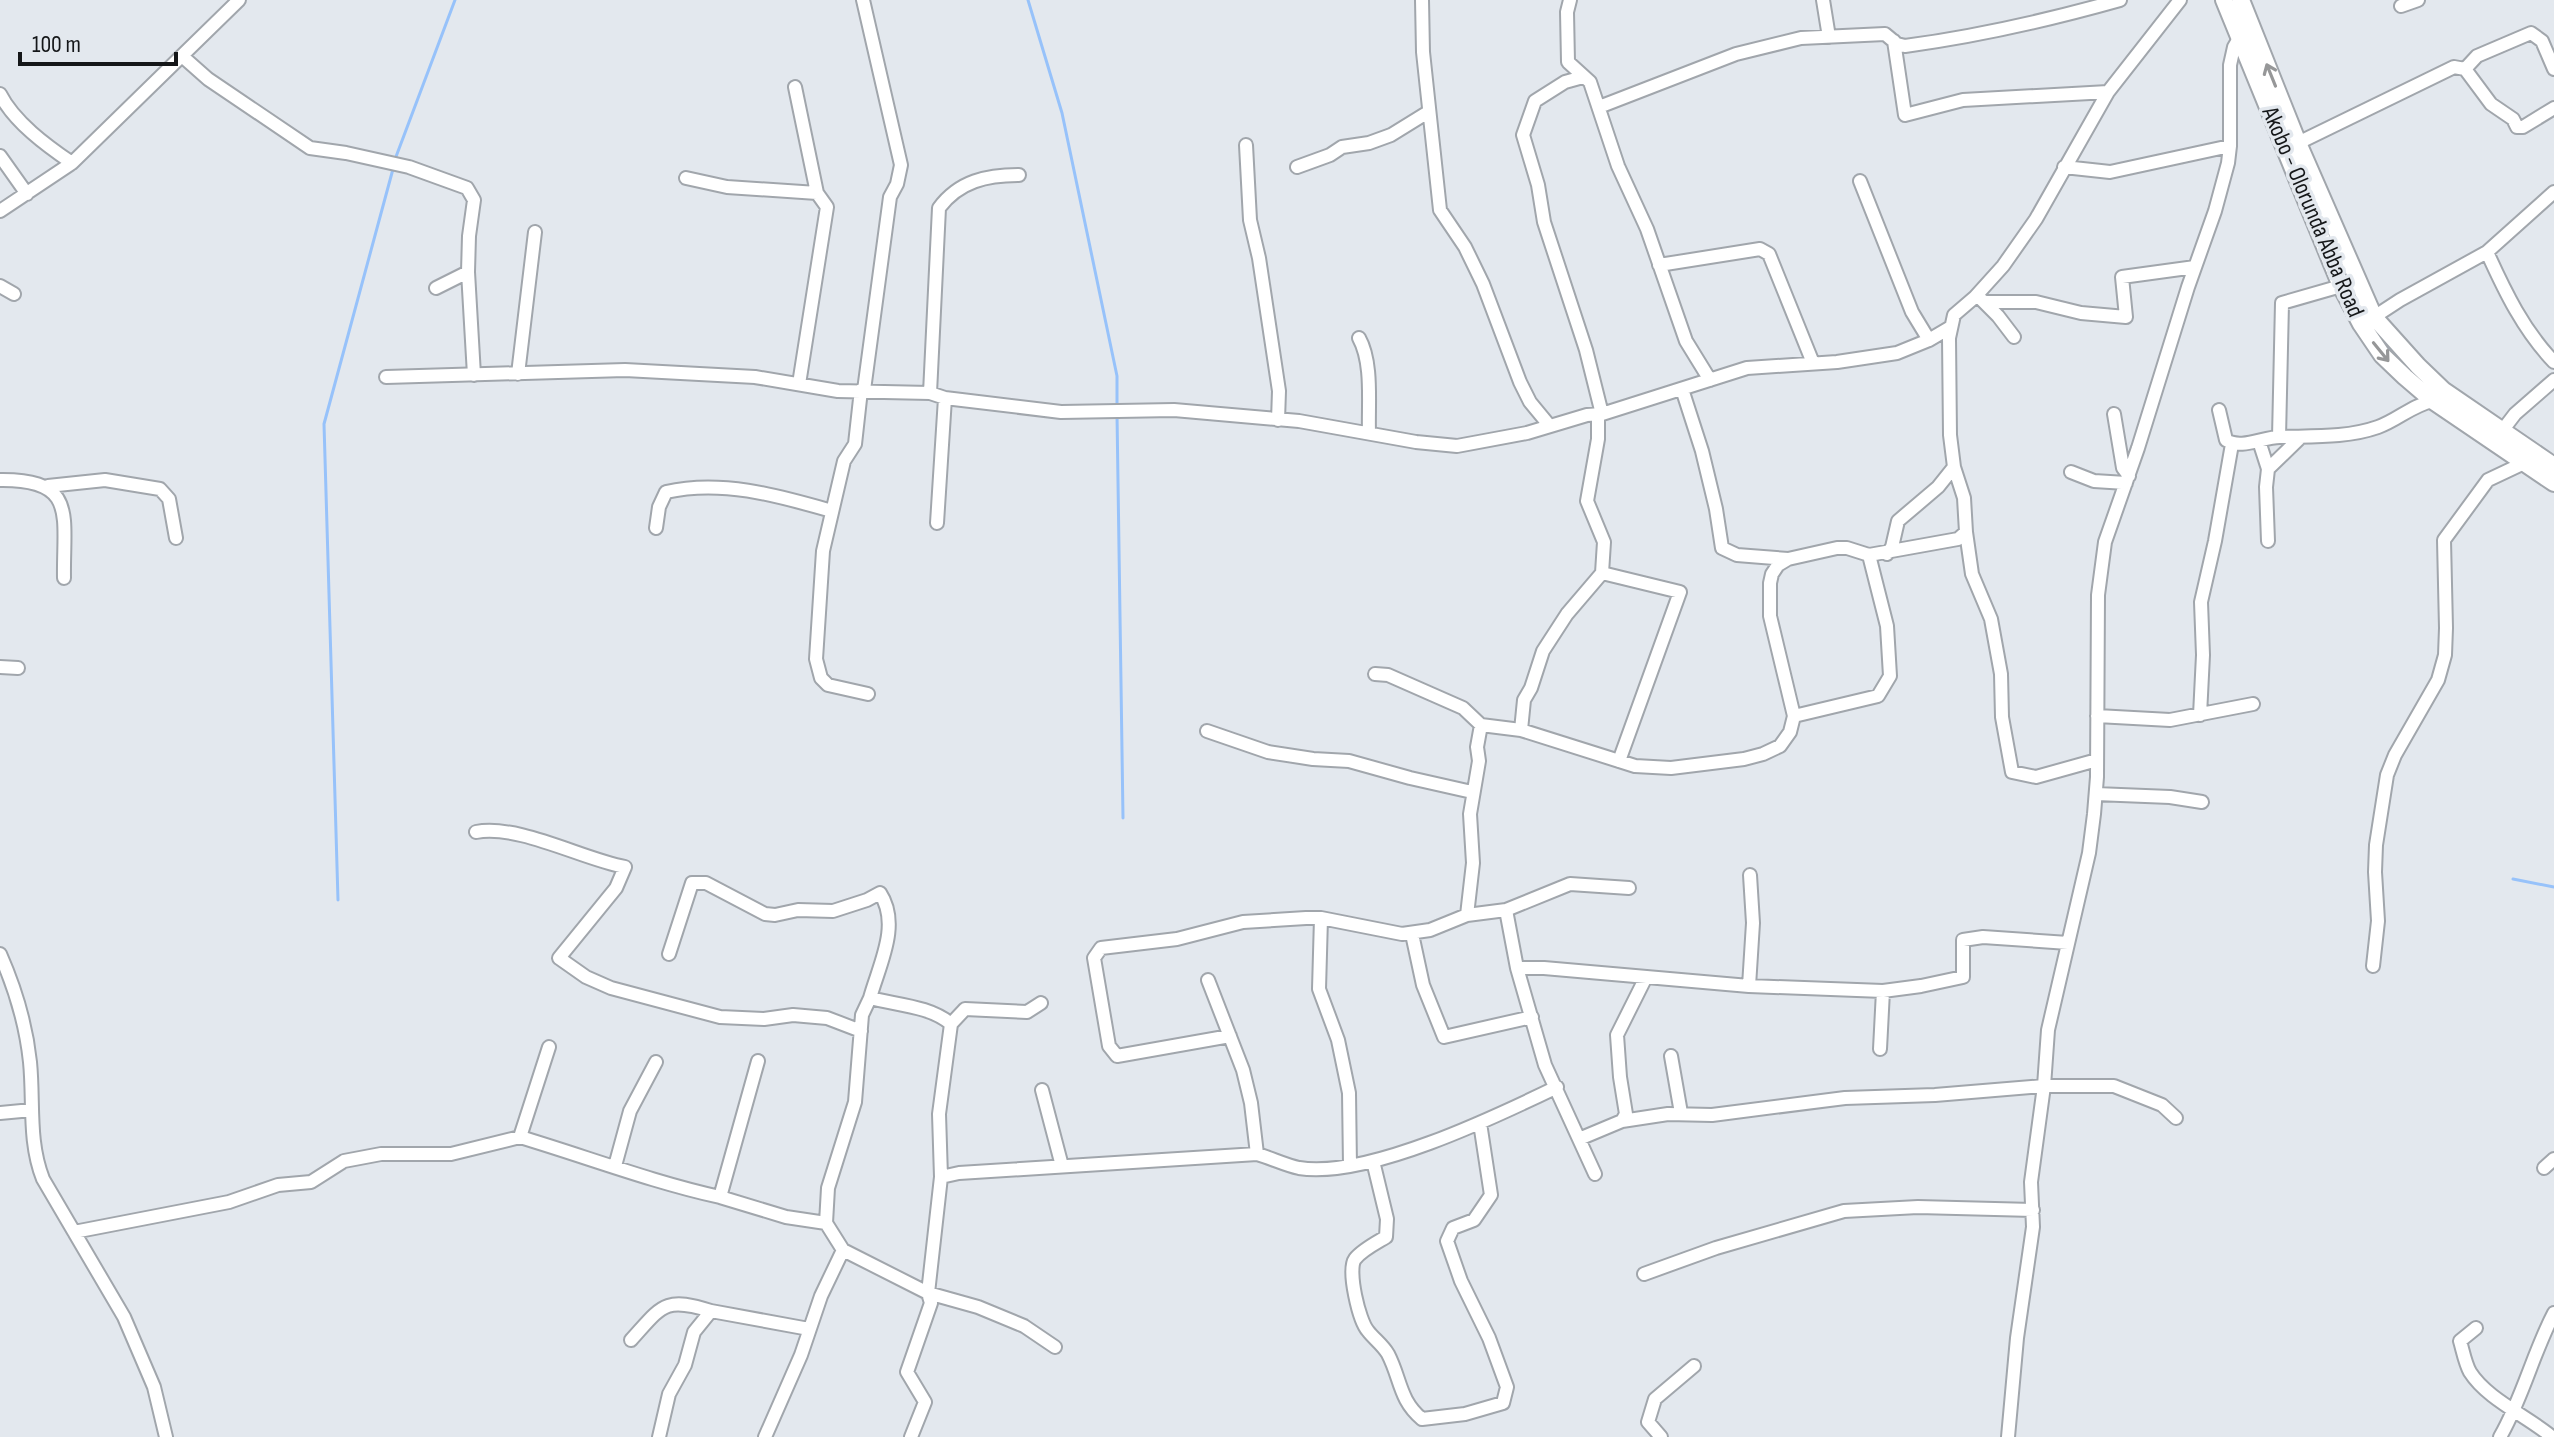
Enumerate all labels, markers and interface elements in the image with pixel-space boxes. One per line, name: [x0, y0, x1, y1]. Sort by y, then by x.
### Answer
scale bar: [20, 16, 176, 66]
text: 100 m: [32, 30, 81, 59]
one-way arrow: [2263, 63, 2277, 88]
street label: Akobo - Olorunda Abba Road: [2255, 102, 2370, 322]
one-way arrow: [2372, 341, 2389, 362]

